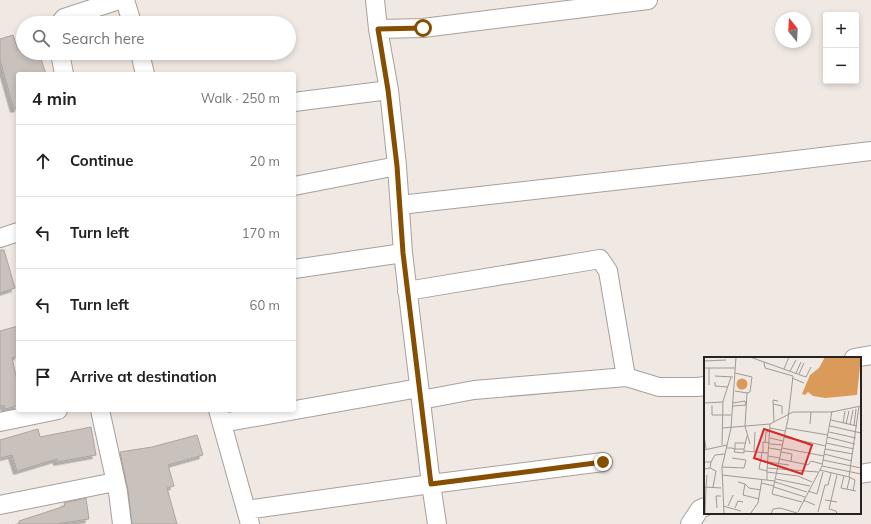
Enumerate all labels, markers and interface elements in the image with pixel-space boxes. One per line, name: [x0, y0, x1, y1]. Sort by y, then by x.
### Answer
north arrow: [775, 12, 811, 48]
map controls: [823, 12, 859, 84]
button: +: [823, 12, 859, 48]
search box: [16, 16, 296, 60]
route start: [414, 19, 432, 37]
icon: search: [30, 27, 52, 49]
text: Search here: [62, 29, 144, 48]
button: −: [823, 48, 859, 84]
text: 4 min: [32, 88, 77, 109]
text: Walk · 250 m: [201, 90, 280, 106]
icon: ahead: [32, 150, 54, 172]
text: Continue: [70, 151, 133, 170]
text: 20 m: [250, 153, 280, 169]
icon: left: [32, 222, 54, 244]
text: Turn left: [70, 223, 129, 242]
text: 170 m: [242, 225, 280, 241]
icon: left: [32, 294, 54, 316]
text: Turn left: [70, 295, 129, 314]
text: 60 m: [250, 297, 280, 313]
inset map: [704, 357, 861, 514]
icon: arrive: [32, 366, 54, 388]
text: Arrive at destination: [70, 367, 217, 386]
route end: [594, 453, 612, 471]

